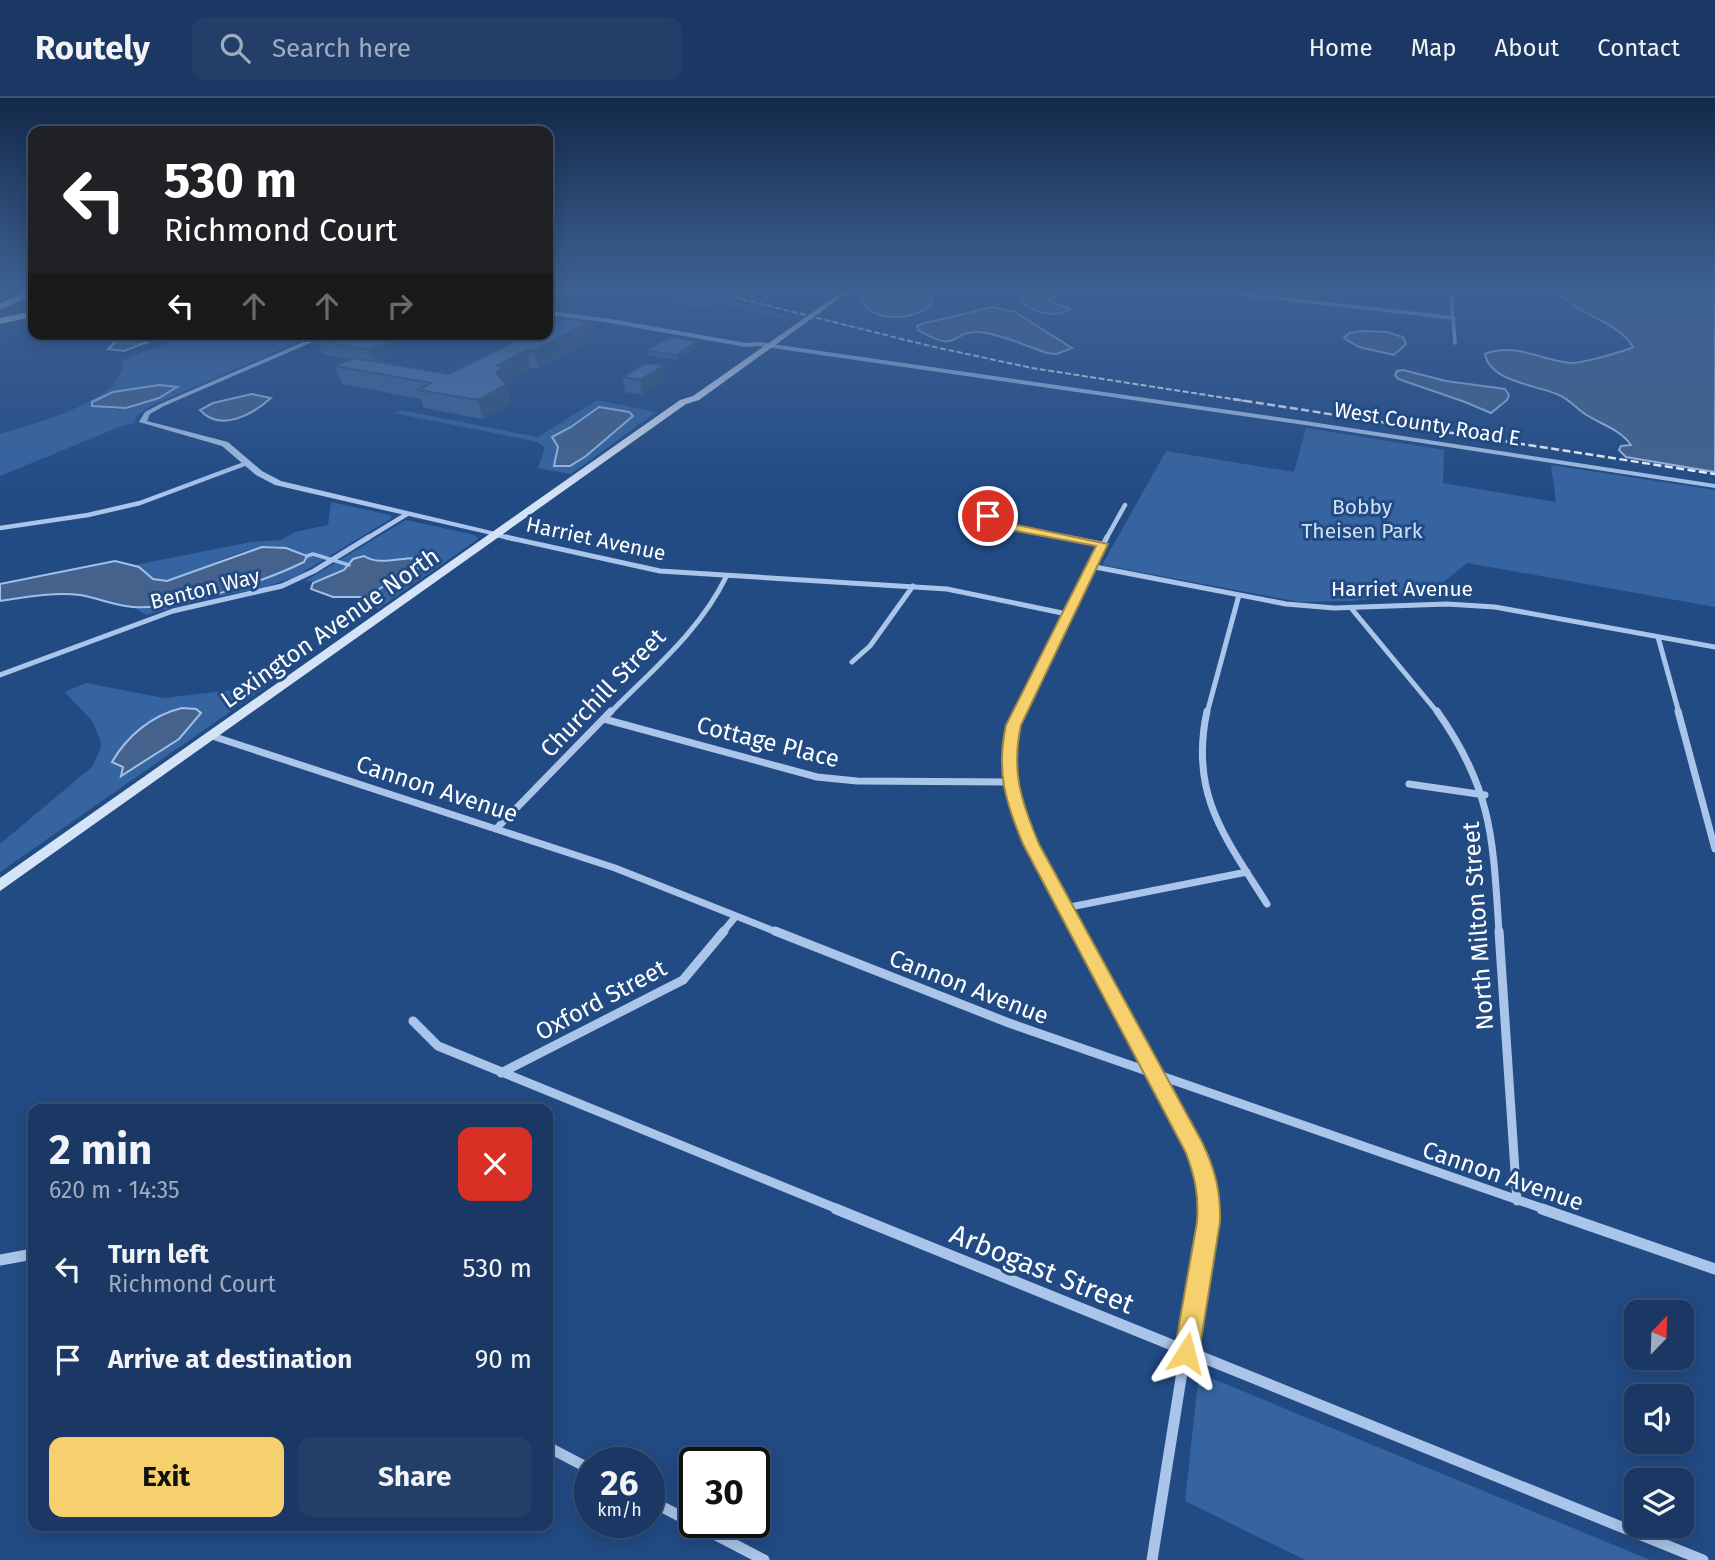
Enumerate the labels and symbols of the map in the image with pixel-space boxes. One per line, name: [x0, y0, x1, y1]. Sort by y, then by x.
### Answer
street label: West County Road E: [1332, 396, 1522, 452]
pin: [958, 486, 1018, 546]
park label: Bobby Theisen Park: [1302, 494, 1423, 544]
street label: Harriet Avenue: [524, 512, 668, 566]
street label: Lexington Avenue North: [215, 542, 445, 714]
street label: Benton Way: [147, 563, 263, 615]
street label: Harriet Avenue: [1331, 576, 1473, 602]
street label: Churchill Street: [535, 623, 672, 763]
street label: Cottage Place: [694, 711, 842, 773]
street label: Cannon Avenue: [353, 750, 521, 828]
street label: North Milton Street: [1457, 820, 1499, 1031]
street label: Cannon Avenue: [885, 944, 1053, 1030]
street label: Oxford Street: [531, 954, 672, 1046]
street label: Cannon Avenue: [1419, 1135, 1587, 1217]
street label: Arbogast Street: [945, 1217, 1140, 1321]
north arrow: [1624, 1300, 1694, 1370]
position arrow: [1149, 1316, 1223, 1390]
speed limit sign: 30: [679, 1447, 770, 1538]

